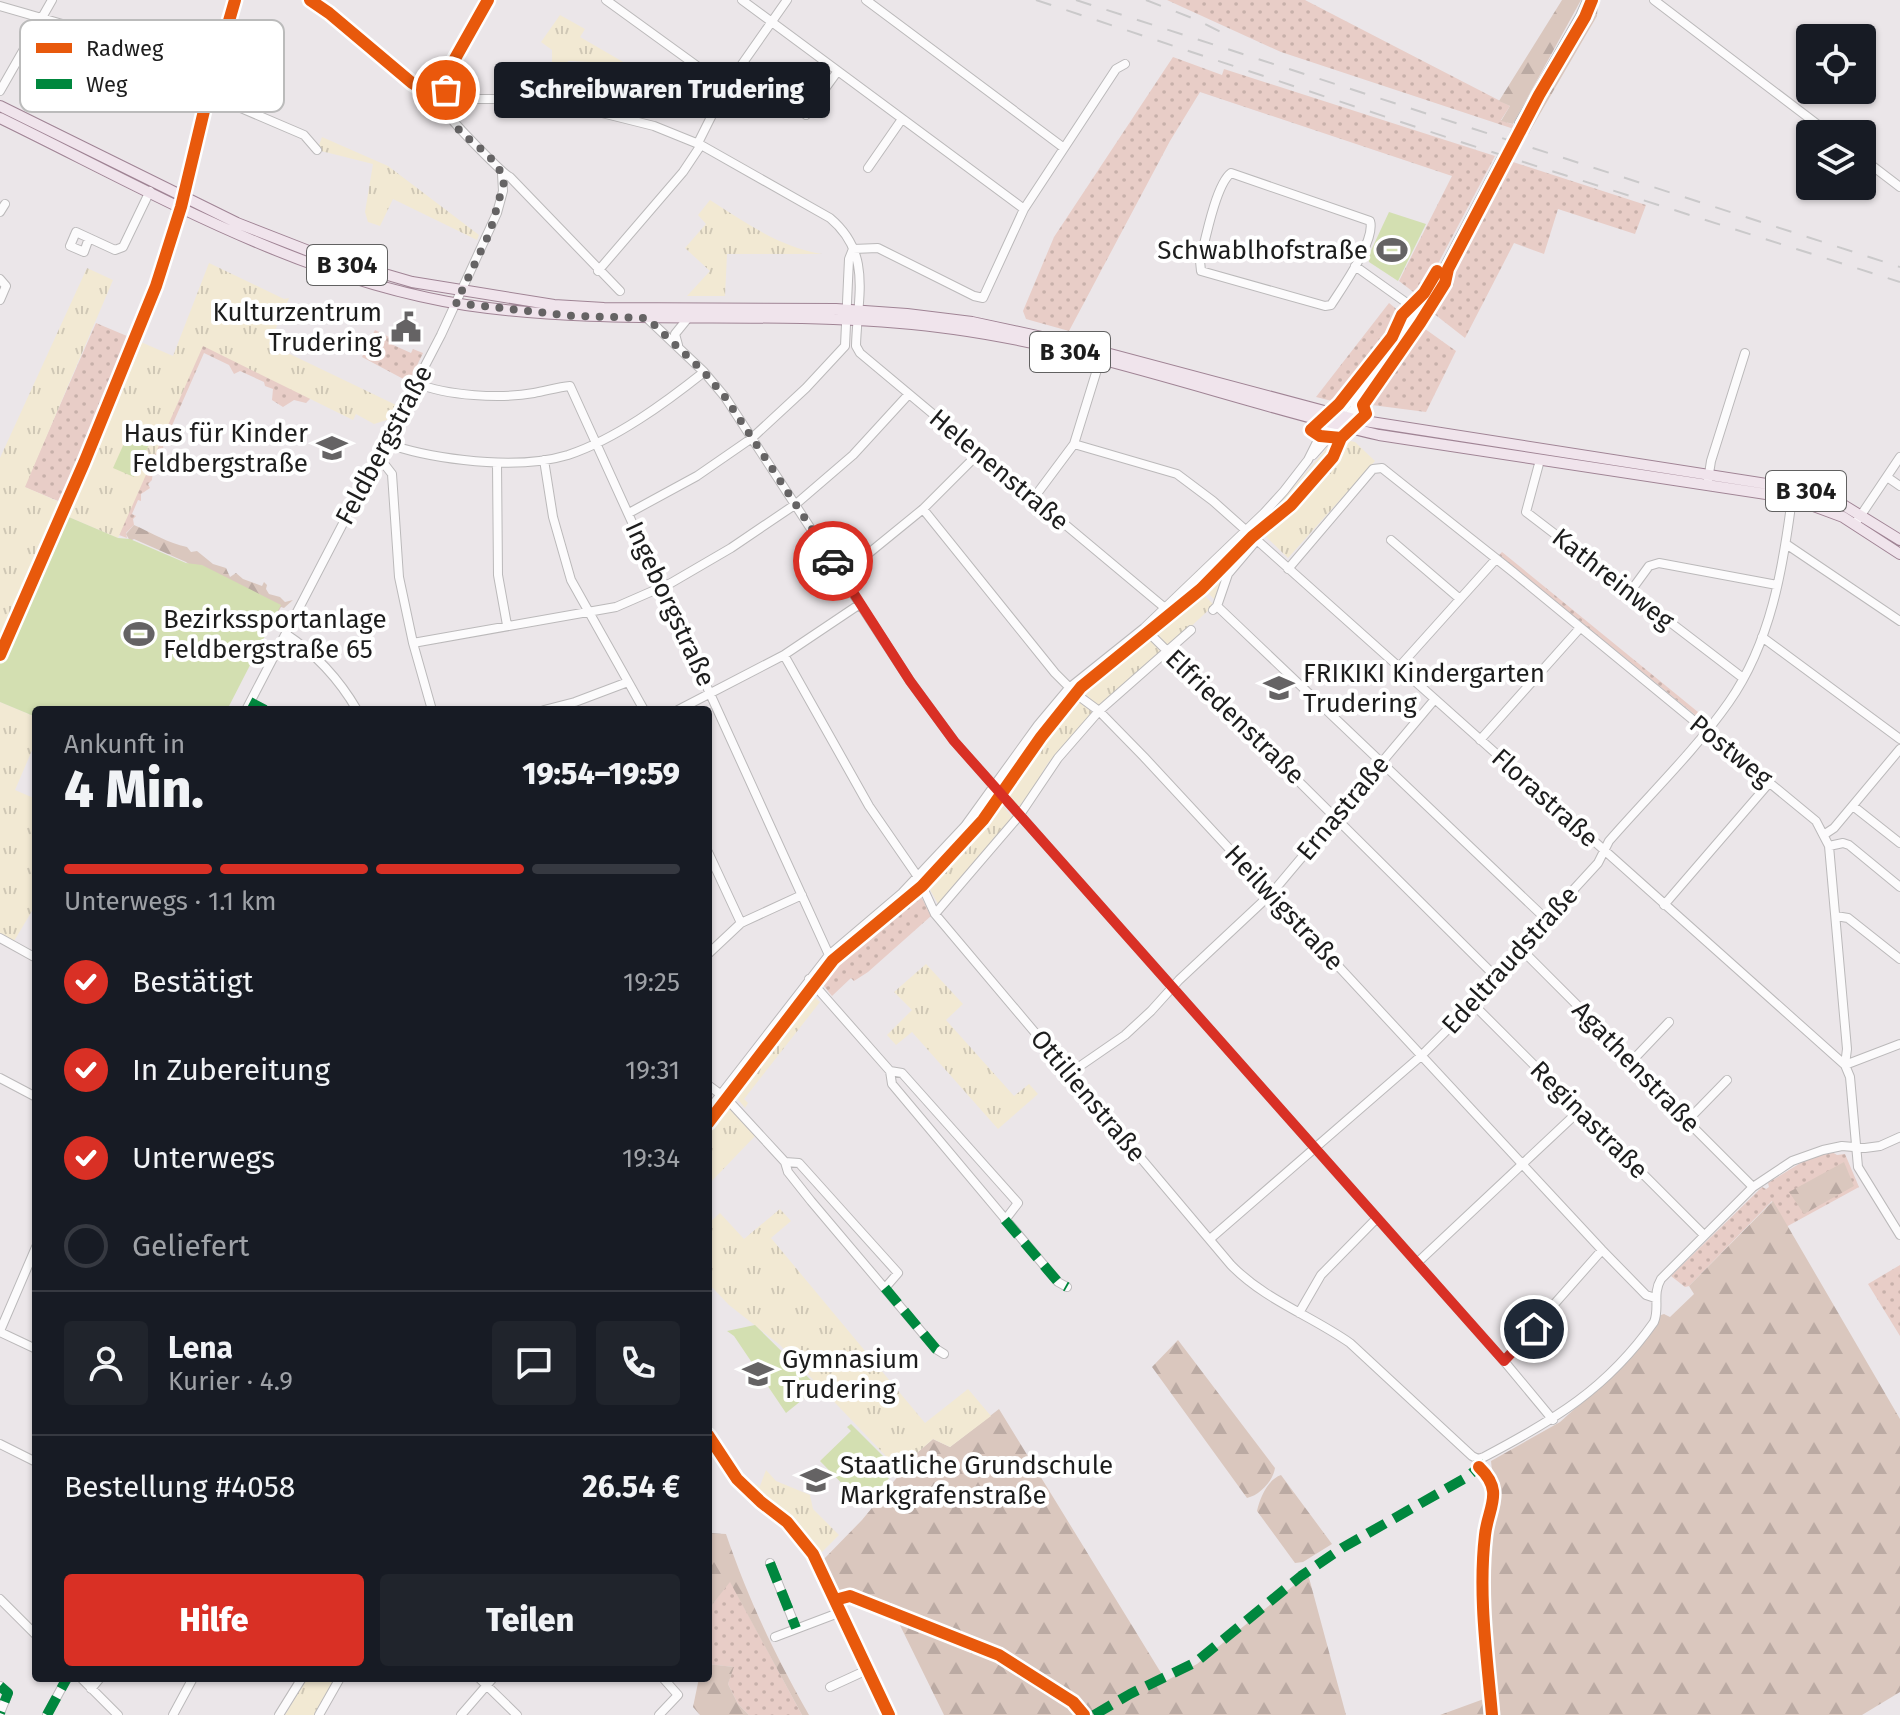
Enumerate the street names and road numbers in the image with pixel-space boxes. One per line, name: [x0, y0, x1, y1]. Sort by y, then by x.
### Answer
road number: B 304: [307, 245, 387, 285]
road number: B 304: [1030, 332, 1110, 372]
street label: Feldbergstraße: [329, 360, 439, 530]
street label: Helenenstraße: [923, 403, 1075, 537]
road number: B 304: [1766, 471, 1846, 511]
street label: Ingeborgstraße: [618, 517, 722, 691]
street label: Kathreinweg: [1546, 522, 1681, 637]
street label: Elfriedenstraße: [1159, 643, 1311, 791]
street label: Postweg: [1683, 708, 1779, 794]
street label: Florastraße: [1485, 742, 1605, 854]
street label: Ernastraße: [1290, 749, 1396, 867]
street label: Heilwigstraße: [1218, 839, 1350, 977]
street label: Edeltraudstraße: [1435, 880, 1585, 1040]
street label: Agathenstraße: [1566, 995, 1706, 1139]
street label: Ottilienstraße: [1024, 1024, 1152, 1168]
street label: Reginastraße: [1524, 1055, 1654, 1185]

